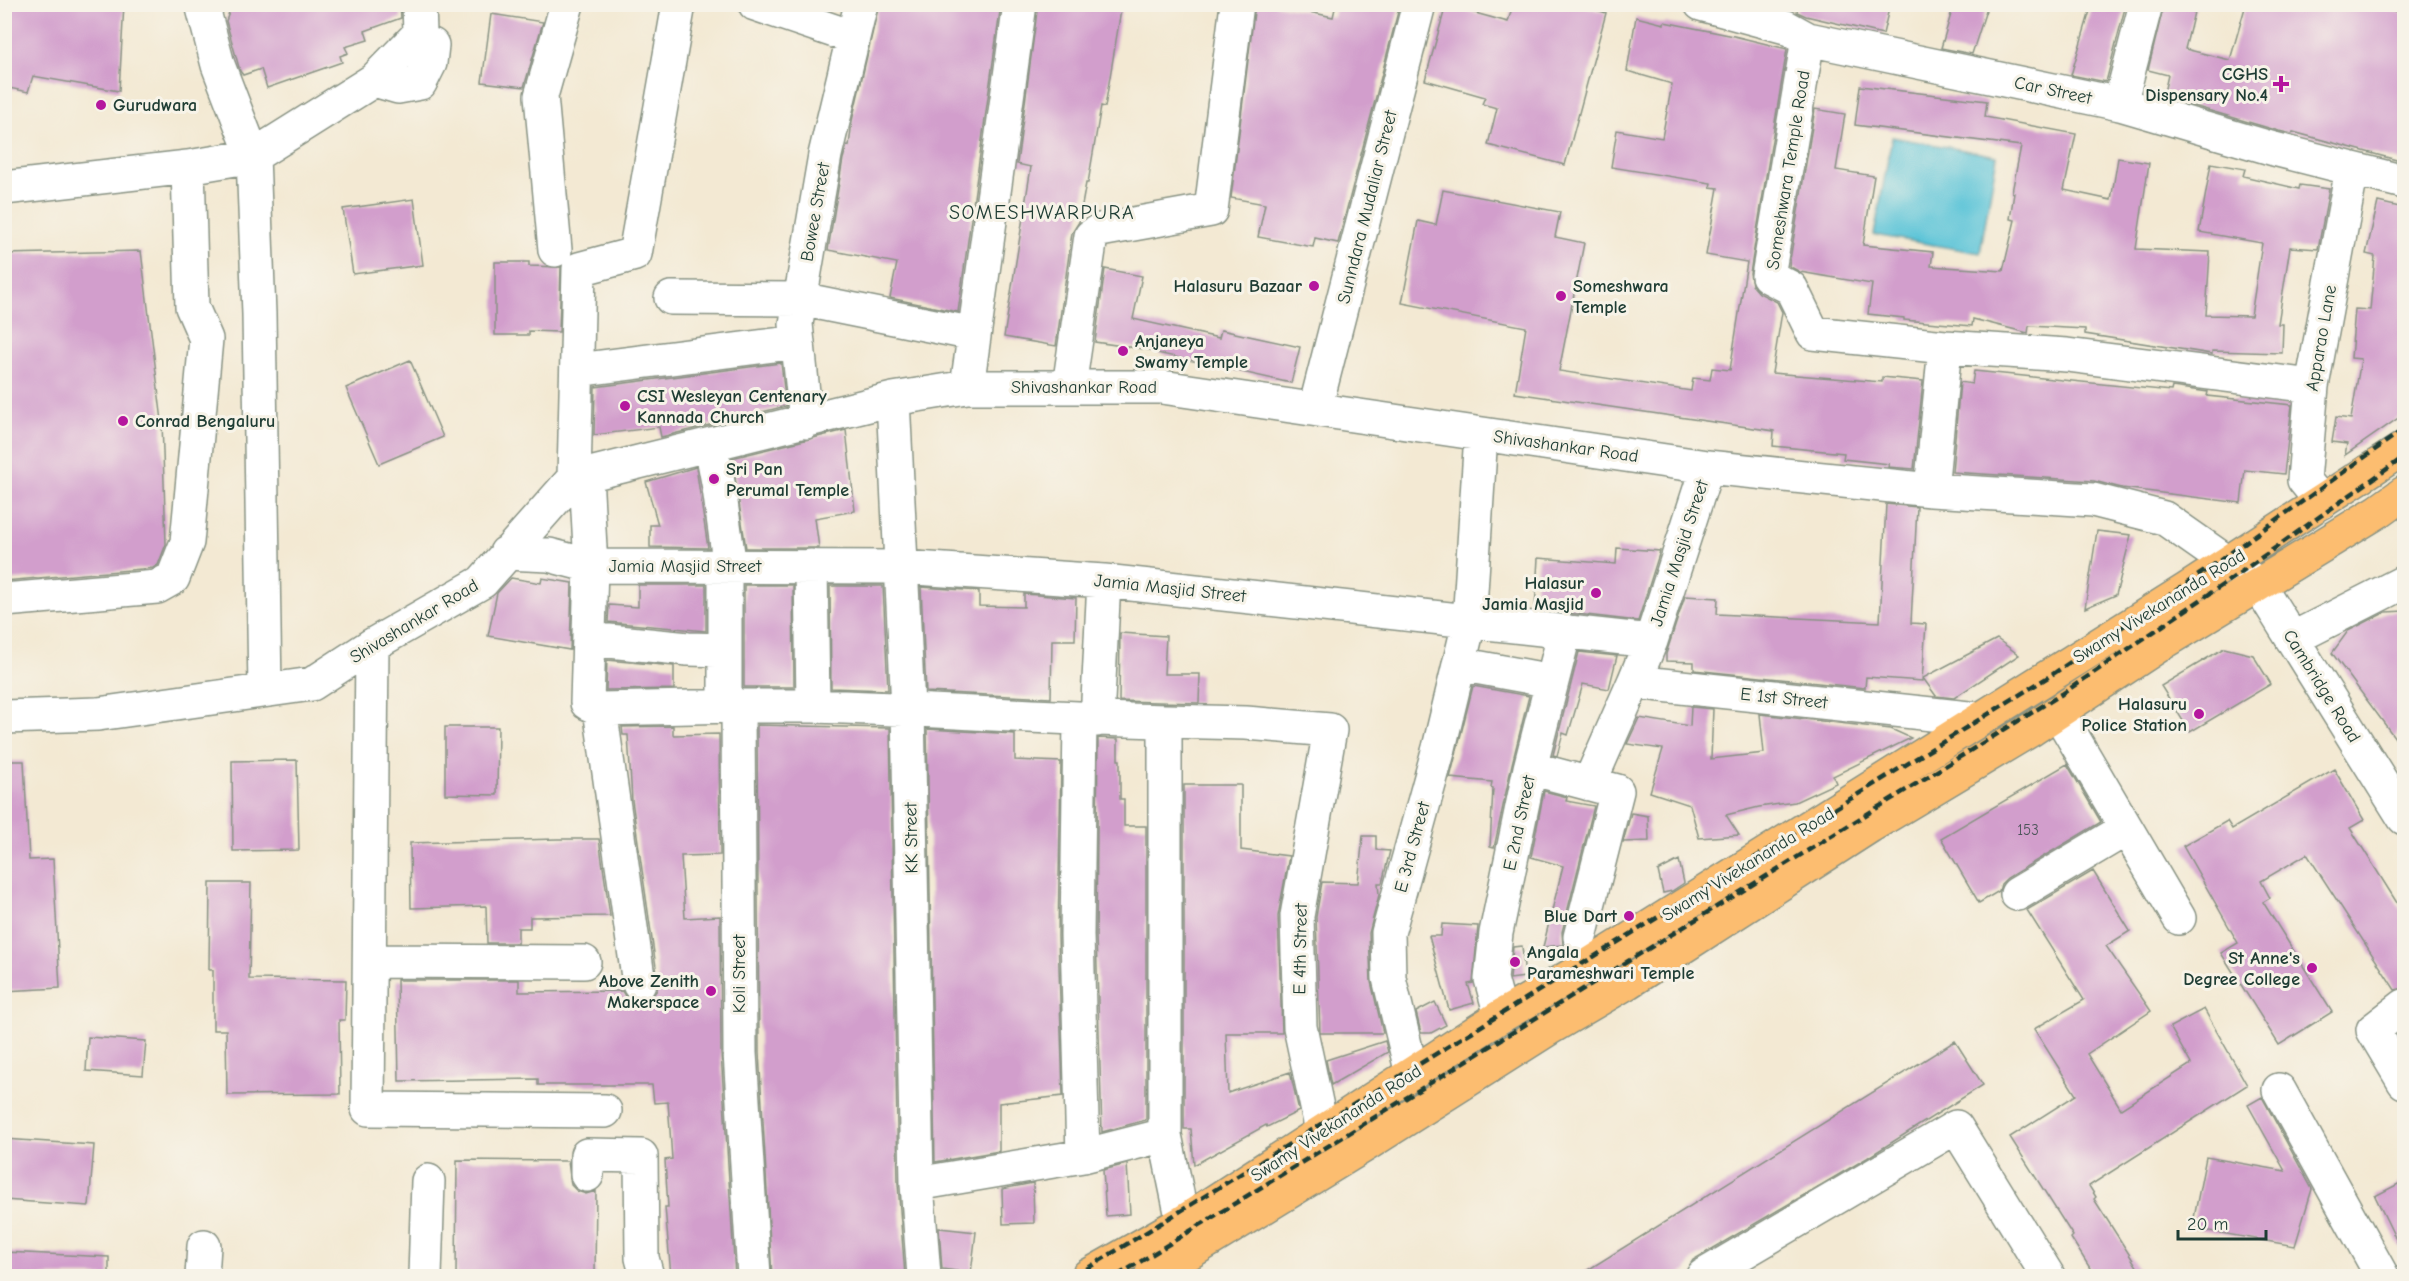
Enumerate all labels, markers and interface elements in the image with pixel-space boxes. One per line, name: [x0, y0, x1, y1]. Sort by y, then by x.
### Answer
place label: CGHS Dispensary No.4: [2145, 64, 2268, 106]
street label: Someshwara Temple Road: [1762, 69, 1815, 271]
street label: Car Street: [2012, 72, 2094, 109]
marker: CGHS Dispensary No.4: [2272, 75, 2290, 93]
place label: Gurudwara: [113, 95, 197, 116]
marker: Gurudwara: [94, 98, 108, 112]
street label: Sunndara Mudaliar Street: [1333, 107, 1402, 306]
street label: Bowee Street: [796, 160, 835, 263]
district label: SOMESHWARPURA: [949, 201, 1135, 224]
place label: Halasuru Bazaar: [1174, 276, 1303, 297]
place label: Someshwara Temple: [1573, 276, 1669, 318]
marker: Halasuru Bazaar: [1307, 279, 1321, 293]
street label: Apparao Lane: [2302, 283, 2341, 393]
marker: Someshwara Temple: [1554, 289, 1568, 303]
place label: Anjaneya Swamy Temple: [1135, 331, 1248, 373]
marker: Anjaneya Swamy Temple: [1116, 344, 1130, 358]
street label: Shivashankar Road: [1011, 377, 1157, 398]
place label: CSI Wesleyan Centenary Kannada Church: [637, 386, 827, 428]
marker: CSI Wesleyan Centenary Kannada Church: [618, 399, 632, 413]
place label: Conrad Bengaluru: [135, 411, 275, 432]
marker: Conrad Bengaluru: [116, 414, 130, 428]
street label: Shivashankar Road: [1492, 426, 1640, 467]
place label: Sri Pan Perumal Temple: [726, 459, 849, 501]
marker: Sri Pan Perumal Temple: [707, 472, 721, 486]
street label: Jamia Masjid Street: [1646, 477, 1713, 629]
street label: Swamy Vivekananda Road: [2069, 545, 2249, 668]
street label: Jamia Masjid Street: [609, 556, 762, 577]
street label: Jamia Masjid Street: [1093, 570, 1248, 607]
place label: Halasur Jamia Masjid: [1482, 573, 1585, 615]
street label: Shivashankar Road: [346, 575, 482, 668]
marker: Halasur Jamia Masjid: [1589, 586, 1603, 600]
street label: Cambridge Road: [2278, 626, 2365, 747]
street label: E 1st Street: [1739, 683, 1830, 714]
place label: Halasuru Police Station: [2082, 694, 2187, 736]
marker: Halasuru Police Station: [2192, 707, 2206, 721]
street label: E 2nd Street: [1499, 773, 1540, 873]
street label: E 3rd Street: [1390, 799, 1435, 895]
street label: KK Street: [900, 801, 923, 874]
street label: Swamy Vivekananda Road: [1658, 803, 1838, 926]
house number: 153: [2017, 821, 2039, 839]
street label: E 4th Street: [1289, 902, 1312, 995]
place label: Blue Dart: [1544, 906, 1618, 927]
marker: Blue Dart: [1622, 909, 1636, 923]
street label: Koli Street: [729, 934, 750, 1013]
place label: Angala Parameshwari Temple: [1527, 942, 1694, 984]
place label: St Anne's Degree College: [2183, 948, 2300, 990]
marker: Angala Parameshwari Temple: [1508, 955, 1522, 969]
marker: St Anne's Degree College: [2305, 961, 2319, 975]
place label: Above Zenith Makerspace: [599, 971, 699, 1013]
marker: Above Zenith Makerspace: [704, 984, 718, 998]
street label: Swamy Vivekananda Road: [1247, 1060, 1425, 1186]
scale bar: [2178, 1203, 2266, 1241]
text: 20 m: [2187, 1214, 2228, 1235]

